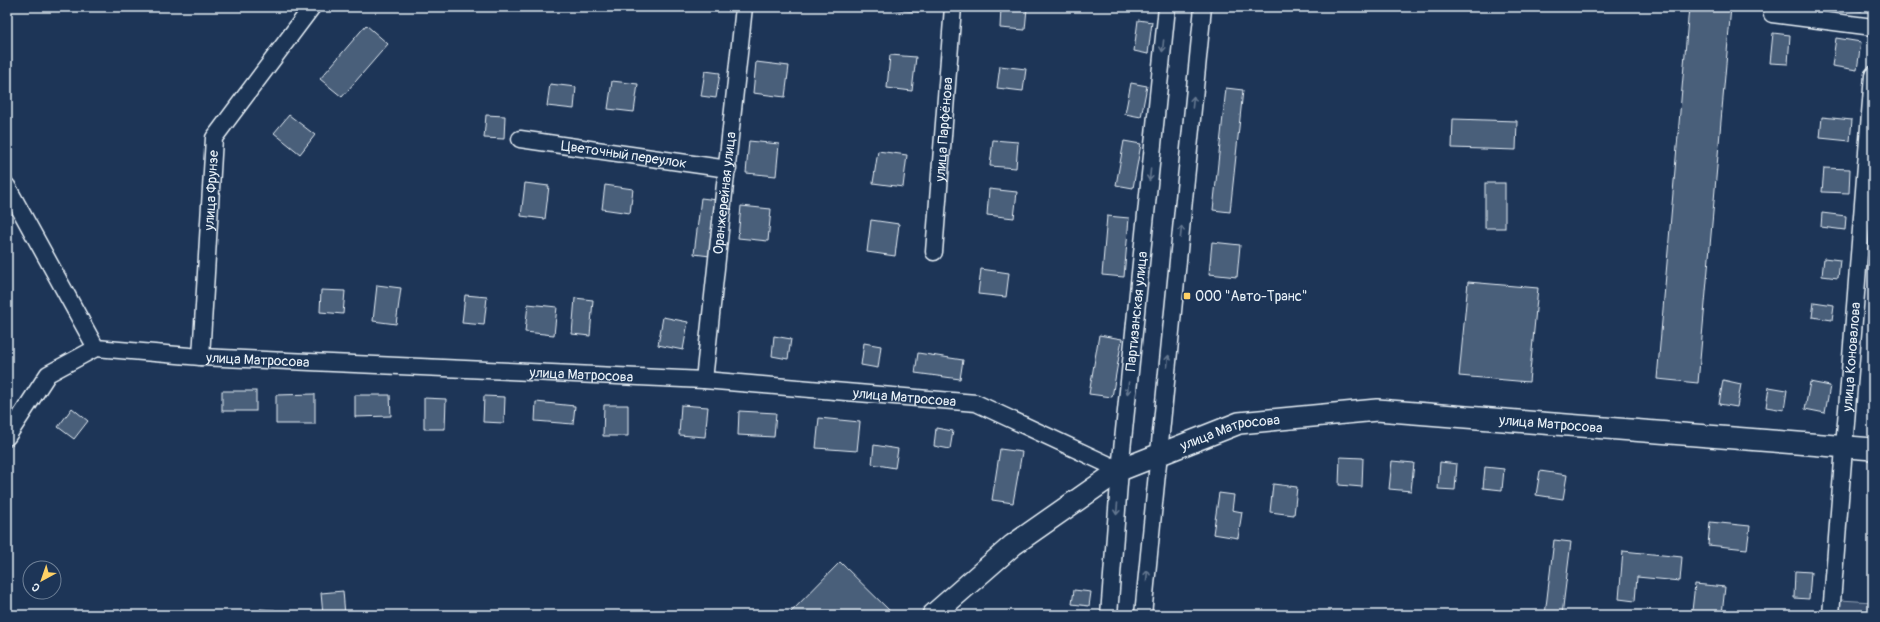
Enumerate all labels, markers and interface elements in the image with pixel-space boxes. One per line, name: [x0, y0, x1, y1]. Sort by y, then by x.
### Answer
one-way arrow: [1159, 39, 1166, 52]
street label: улица Парфёнова: [931, 76, 956, 183]
one-way arrow: [1190, 96, 1197, 109]
street label: Оранжерейная улица: [709, 131, 739, 255]
street label: Цветочный переулок: [560, 137, 688, 171]
street label: улица Фрунзе: [200, 149, 222, 232]
one-way arrow: [1146, 168, 1153, 181]
one-way arrow: [1177, 226, 1184, 239]
street label: Партизанская улица: [1122, 250, 1151, 372]
place label: ООО "Авто-Транс": [1195, 288, 1308, 305]
marker: ООО "Авто-Транс": [1182, 291, 1192, 301]
street label: улица Коновалова: [1838, 301, 1864, 413]
street label: улица Матросова: [205, 349, 310, 370]
one-way arrow: [1164, 355, 1171, 368]
street label: улица Матросова: [528, 363, 634, 385]
one-way arrow: [1125, 381, 1132, 394]
street label: улица Матросова: [851, 384, 957, 410]
street label: улица Матросова: [1177, 411, 1281, 454]
street label: улица Матросова: [1498, 411, 1603, 436]
one-way arrow: [1114, 502, 1121, 515]
north arrow: [22, 560, 62, 600]
one-way arrow: [1143, 570, 1151, 583]
text: С: [29, 580, 43, 594]

